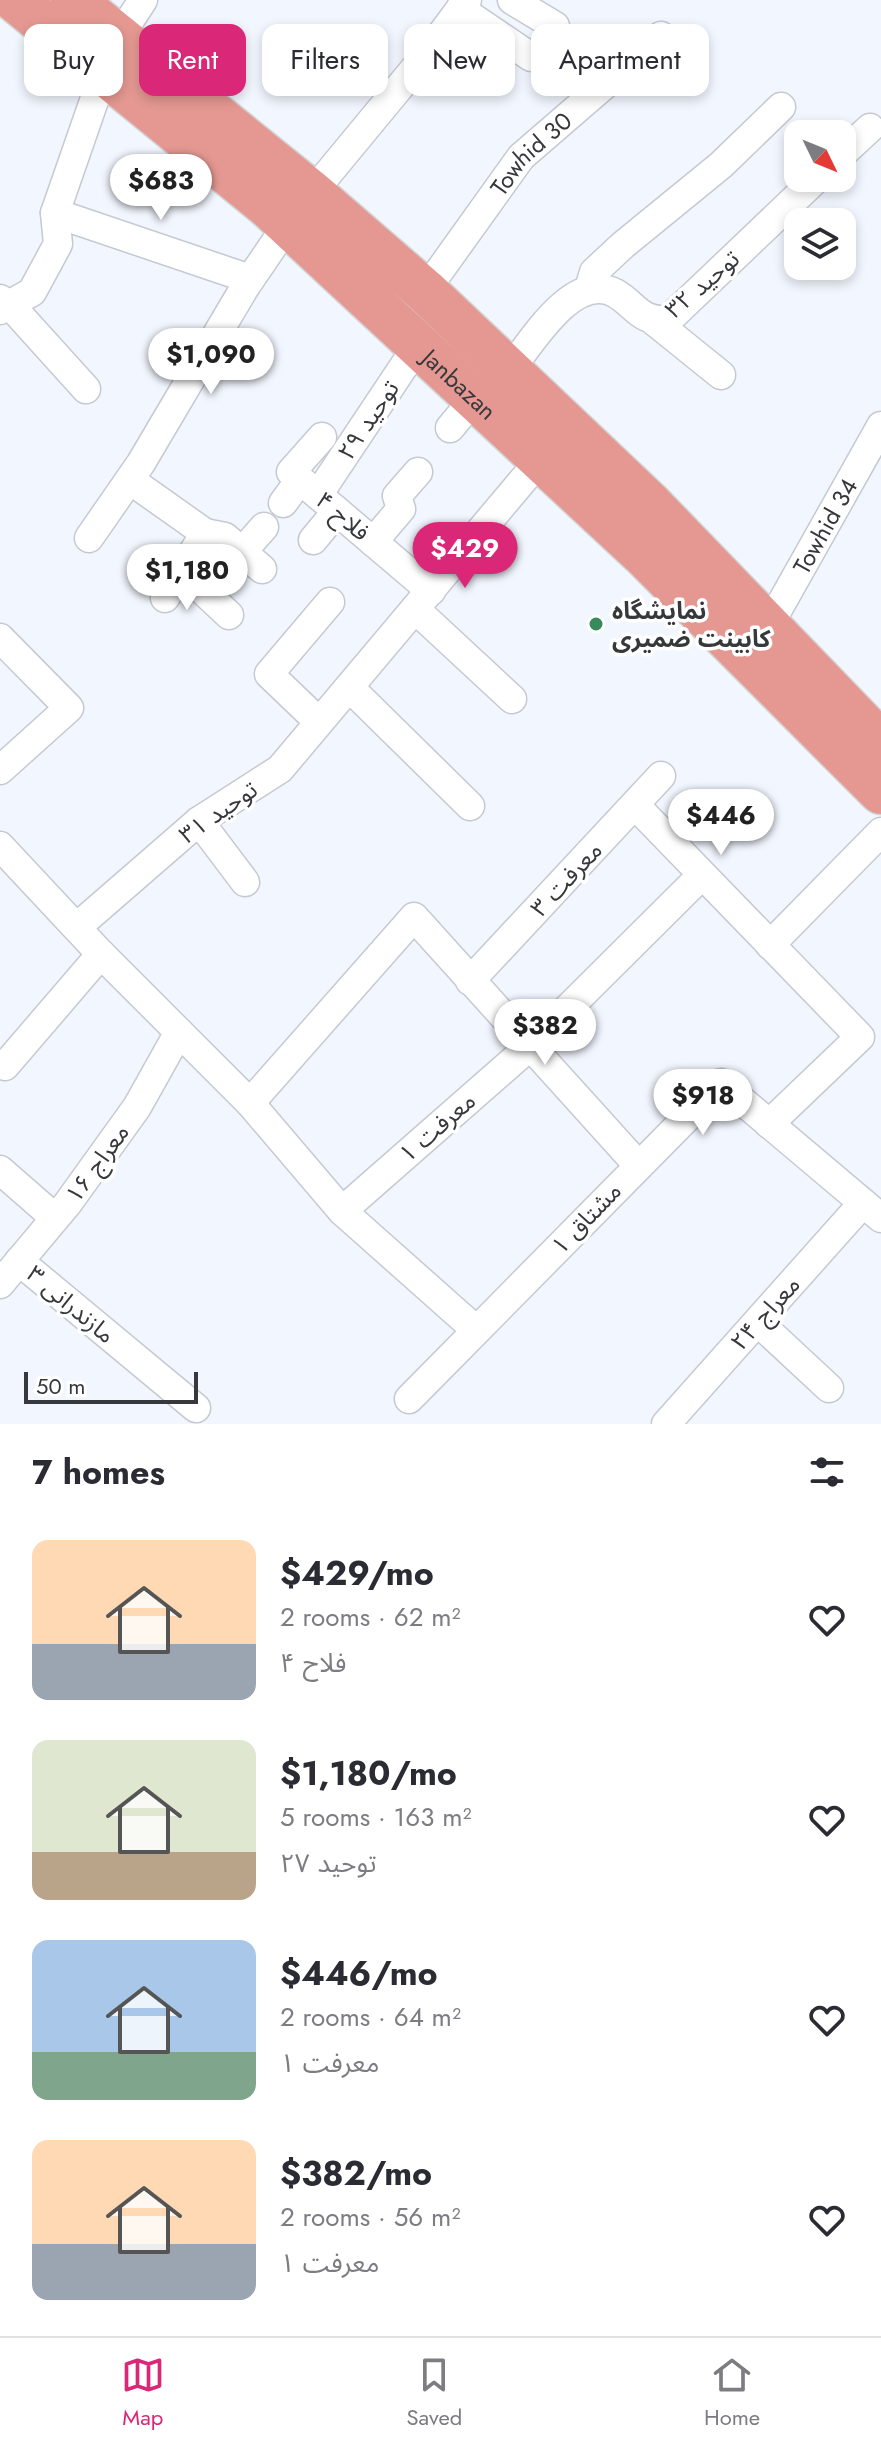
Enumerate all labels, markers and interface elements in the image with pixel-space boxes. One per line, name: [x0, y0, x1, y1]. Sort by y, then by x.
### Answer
chip: Buy: [24, 24, 123, 96]
chip: Rent: [139, 24, 246, 96]
chip: Filters: [262, 24, 388, 96]
chip: New: [404, 24, 515, 96]
chip: Apartment: [531, 24, 709, 96]
street label: Towhid 30: [482, 103, 579, 202]
north arrow: [784, 120, 856, 192]
map controls: [784, 120, 856, 280]
pin: $683: [114, 154, 208, 222]
text: $683: [128, 161, 194, 199]
button: layers: [784, 208, 856, 280]
street label: توحید ۳۲: [657, 242, 747, 326]
pin: $1,090: [146, 328, 276, 396]
text: $1,090: [166, 335, 256, 373]
street label: Janbazan: [413, 338, 505, 428]
street label: توحید ۲۹: [329, 373, 407, 467]
street label: Towhid 34: [784, 472, 866, 580]
street label: فلاح ۴: [308, 483, 378, 549]
pin: $429: [418, 522, 512, 590]
text: $429: [431, 529, 499, 567]
pin: $1,180: [122, 544, 252, 612]
text: $1,180: [145, 551, 229, 589]
place label: نمایشگاه کابینت ضمیری: [612, 593, 772, 656]
marker: نمایشگاه کابینت ضمیری: [587, 615, 605, 633]
street label: توحید ۳۱: [171, 772, 265, 852]
pin: $446: [674, 789, 768, 857]
text: $446: [686, 796, 756, 834]
street label: معرفت ۳: [522, 833, 610, 925]
pin: $382: [498, 999, 592, 1067]
text: $382: [512, 1006, 578, 1044]
pin: $918: [656, 1069, 750, 1137]
text: $918: [671, 1076, 735, 1114]
street label: معرفت ۱: [391, 1084, 483, 1170]
street label: معراج ۱۶: [56, 1116, 138, 1210]
street label: مشتاق ۱: [543, 1174, 629, 1262]
street label: مازندرانی ۳: [19, 1257, 123, 1351]
street label: معراج ۲۴: [722, 1268, 808, 1358]
scale bar: [24, 1368, 198, 1404]
text: 50 m: [36, 1370, 85, 1402]
text: 7 homes: [32, 1448, 165, 1497]
icon: filters: [805, 1450, 849, 1494]
text: $429/mo: [280, 1549, 434, 1598]
icon: home: [96, 1572, 192, 1668]
text: 2 rooms · 62 m²: [280, 1598, 461, 1636]
icon: heart: [805, 1598, 849, 1642]
text: فلاح ۴: [280, 1644, 347, 1682]
text: $1,180/mo: [280, 1749, 457, 1798]
icon: home: [96, 1772, 192, 1868]
text: 5 rooms · 163 m²: [280, 1798, 472, 1836]
icon: heart: [805, 1798, 849, 1842]
text: توحید ۲۷: [280, 1844, 376, 1882]
text: $446/mo: [280, 1949, 438, 1998]
icon: home: [96, 1972, 192, 2068]
text: 2 rooms · 64 m²: [280, 1998, 461, 2036]
icon: heart: [805, 1998, 849, 2042]
text: معرفت ۱: [280, 2044, 379, 2082]
text: $382/mo: [280, 2149, 432, 2198]
icon: home: [96, 2172, 192, 2268]
text: 2 rooms · 56 m²: [280, 2198, 460, 2236]
icon: heart: [805, 2198, 849, 2242]
text: معرفت ۱: [280, 2244, 379, 2282]
tab: Map: [121, 2353, 165, 2433]
tab: Saved: [407, 2353, 462, 2433]
tab: Home: [704, 2353, 760, 2433]

